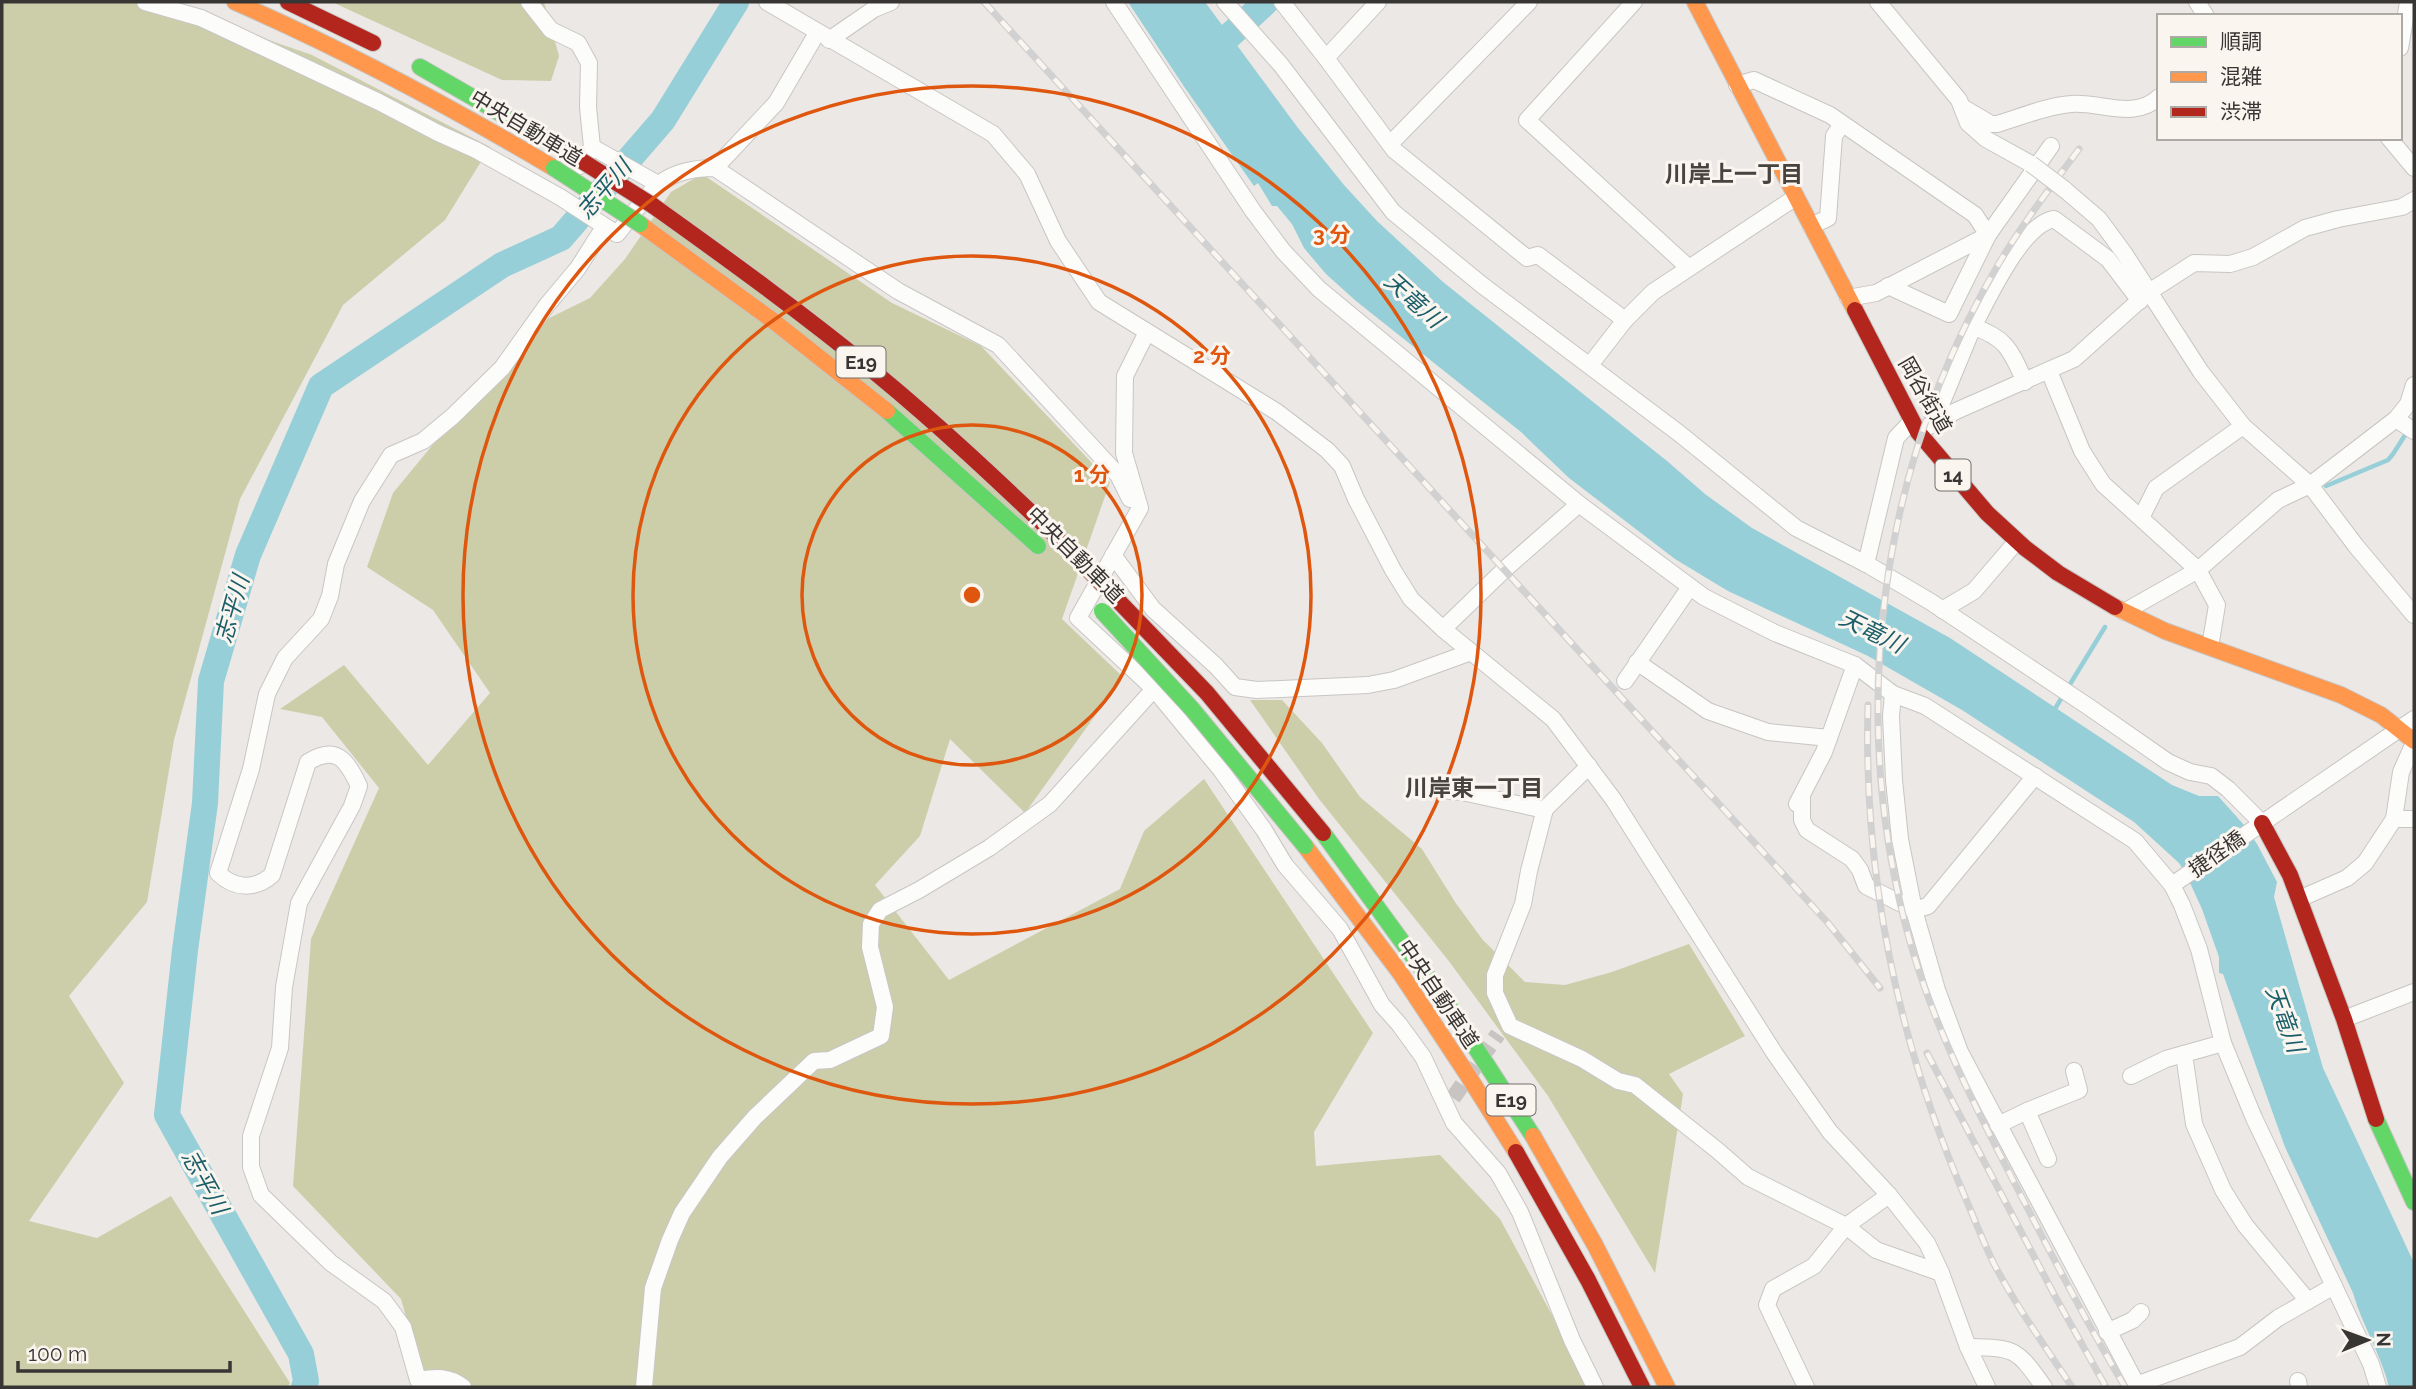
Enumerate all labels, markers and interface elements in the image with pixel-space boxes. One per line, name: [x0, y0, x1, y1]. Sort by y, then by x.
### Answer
legend: [2157, 14, 2402, 140]
text: 順調: [2220, 29, 2262, 54]
text: 混雑: [2220, 64, 2262, 89]
street label: 中央自動車道: [466, 84, 587, 171]
text: 渋滞: [2220, 99, 2262, 124]
water label: 志平川: [571, 152, 638, 224]
district label: 川岸上一丁目: [1665, 160, 1803, 187]
text: 3 分: [1313, 222, 1351, 247]
water label: 天竜川: [1380, 267, 1451, 335]
text: 2 分: [1193, 343, 1231, 368]
road number: E19: [836, 346, 886, 378]
street label: 岡谷街道: [1894, 352, 1957, 437]
road number: 14: [1936, 460, 1970, 490]
text: 1 分: [1074, 462, 1110, 487]
street label: 中央自動車道: [1022, 501, 1129, 608]
water label: 志平川: [209, 569, 255, 646]
centre of rings: [960, 583, 984, 607]
water label: 天竜川: [1835, 603, 1912, 659]
district label: 川岸東一丁目: [1405, 774, 1543, 801]
street label: 捷径橋: [2184, 825, 2250, 882]
street label: 中央自動車道: [1393, 935, 1484, 1053]
water label: 天竜川: [2261, 982, 2311, 1059]
road number: E19: [1486, 1084, 1536, 1116]
water label: 志平川: [177, 1145, 235, 1221]
north arrow: [2332, 1305, 2402, 1375]
scale bar: [18, 1330, 229, 1374]
text: N: [2373, 1332, 2395, 1347]
text: 100 m: [28, 1341, 87, 1366]

